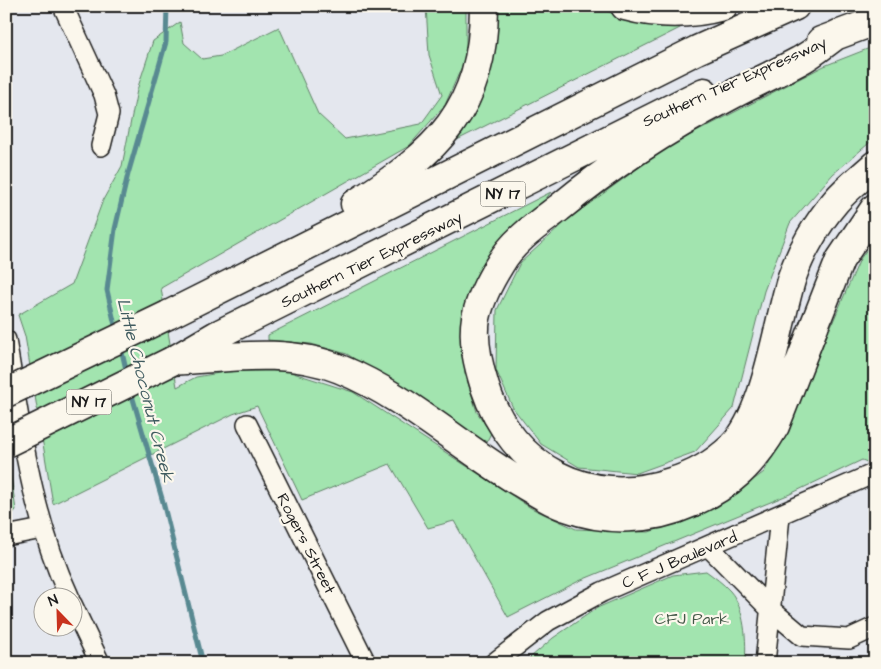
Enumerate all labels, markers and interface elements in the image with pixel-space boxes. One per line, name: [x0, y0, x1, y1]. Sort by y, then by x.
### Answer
street label: Southern Tier Expressway: [639, 31, 831, 133]
road number: NY 17: [480, 182, 526, 206]
street label: Southern Tier Expressway: [277, 206, 466, 314]
water label: Little Choconut Creek: [111, 296, 181, 486]
road number: NY 17: [66, 390, 112, 414]
street label: Rogers Street: [270, 489, 341, 598]
street label: C F J Boulevard: [618, 526, 740, 594]
north arrow: [32, 586, 82, 636]
text: N: [45, 590, 61, 612]
park label: CFJ Park: [655, 608, 729, 630]

